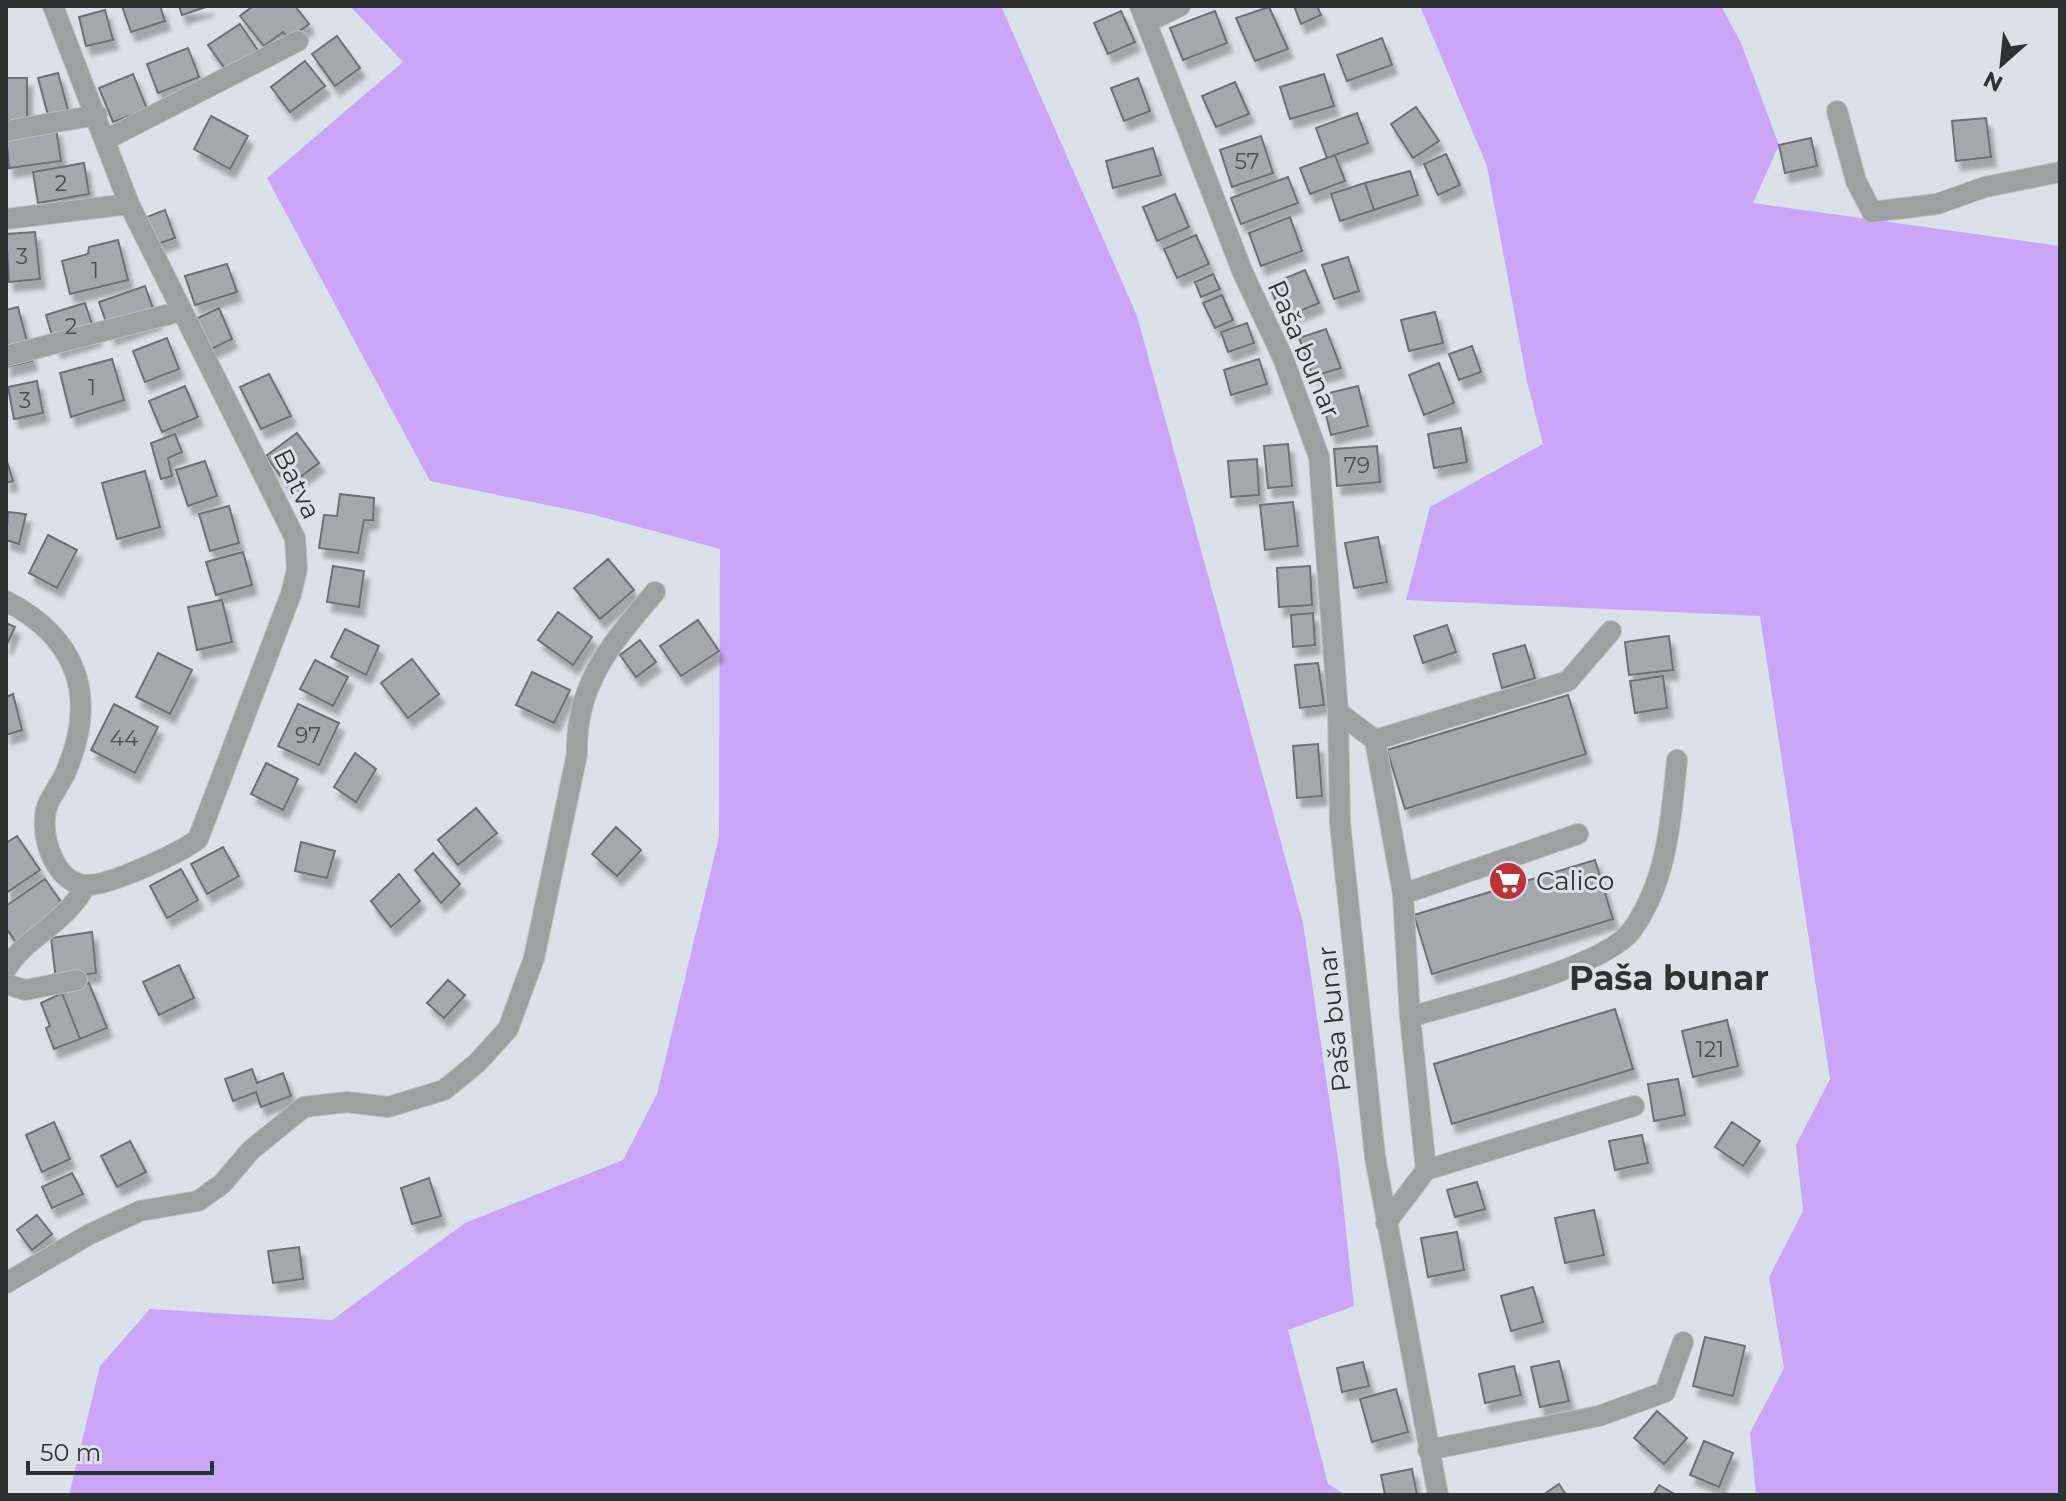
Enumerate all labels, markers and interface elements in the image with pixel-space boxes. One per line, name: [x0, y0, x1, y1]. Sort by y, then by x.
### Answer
north arrow: [1962, 24, 2042, 104]
text: N: [1979, 65, 2007, 97]
house number: 57: [1234, 148, 1260, 175]
house number: 2: [55, 170, 67, 197]
house number: 3: [16, 243, 28, 270]
house number: 1: [91, 257, 99, 284]
street label: Paša bunar: [1261, 275, 1347, 423]
house number: 2: [65, 313, 77, 340]
house number: 1: [88, 374, 96, 401]
house number: 3: [19, 387, 31, 414]
street label: Batva: [266, 444, 328, 524]
house number: 79: [1344, 452, 1370, 479]
house number: 97: [295, 722, 321, 749]
house number: 44: [109, 725, 139, 752]
supermarket icon: Calico: [1487, 860, 1529, 902]
place label: Calico: [1536, 865, 1614, 897]
street label: Paša bunar: [1310, 944, 1358, 1094]
district label: Paša bunar: [1569, 957, 1769, 999]
house number: 121: [1696, 1036, 1724, 1063]
scale bar: [28, 1425, 212, 1475]
text: 50 m: [40, 1438, 101, 1467]

